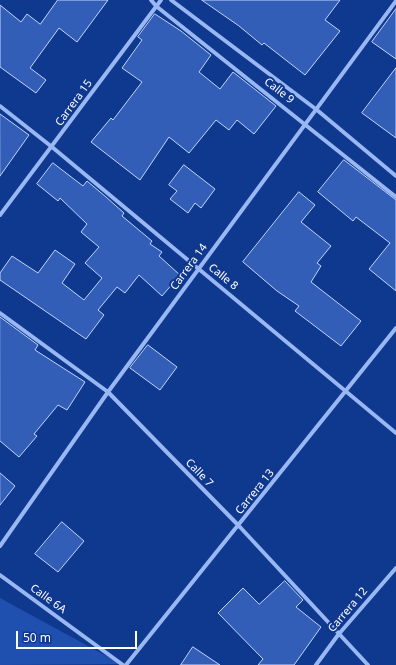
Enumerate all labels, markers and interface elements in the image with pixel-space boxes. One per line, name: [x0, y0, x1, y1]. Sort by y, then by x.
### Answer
street label: Calle 9: [261, 75, 297, 107]
street label: Carrera 15: [53, 77, 95, 129]
street label: Carrera 14: [168, 241, 210, 293]
street label: Calle 8: [206, 261, 240, 293]
street label: Calle 7: [182, 456, 216, 490]
street label: Carrera 13: [233, 467, 277, 517]
street label: Calle 6A: [27, 582, 69, 616]
street label: Carrera 12: [326, 585, 370, 635]
scale bar: [18, 623, 139, 649]
text: 50 m: [23, 629, 51, 646]

